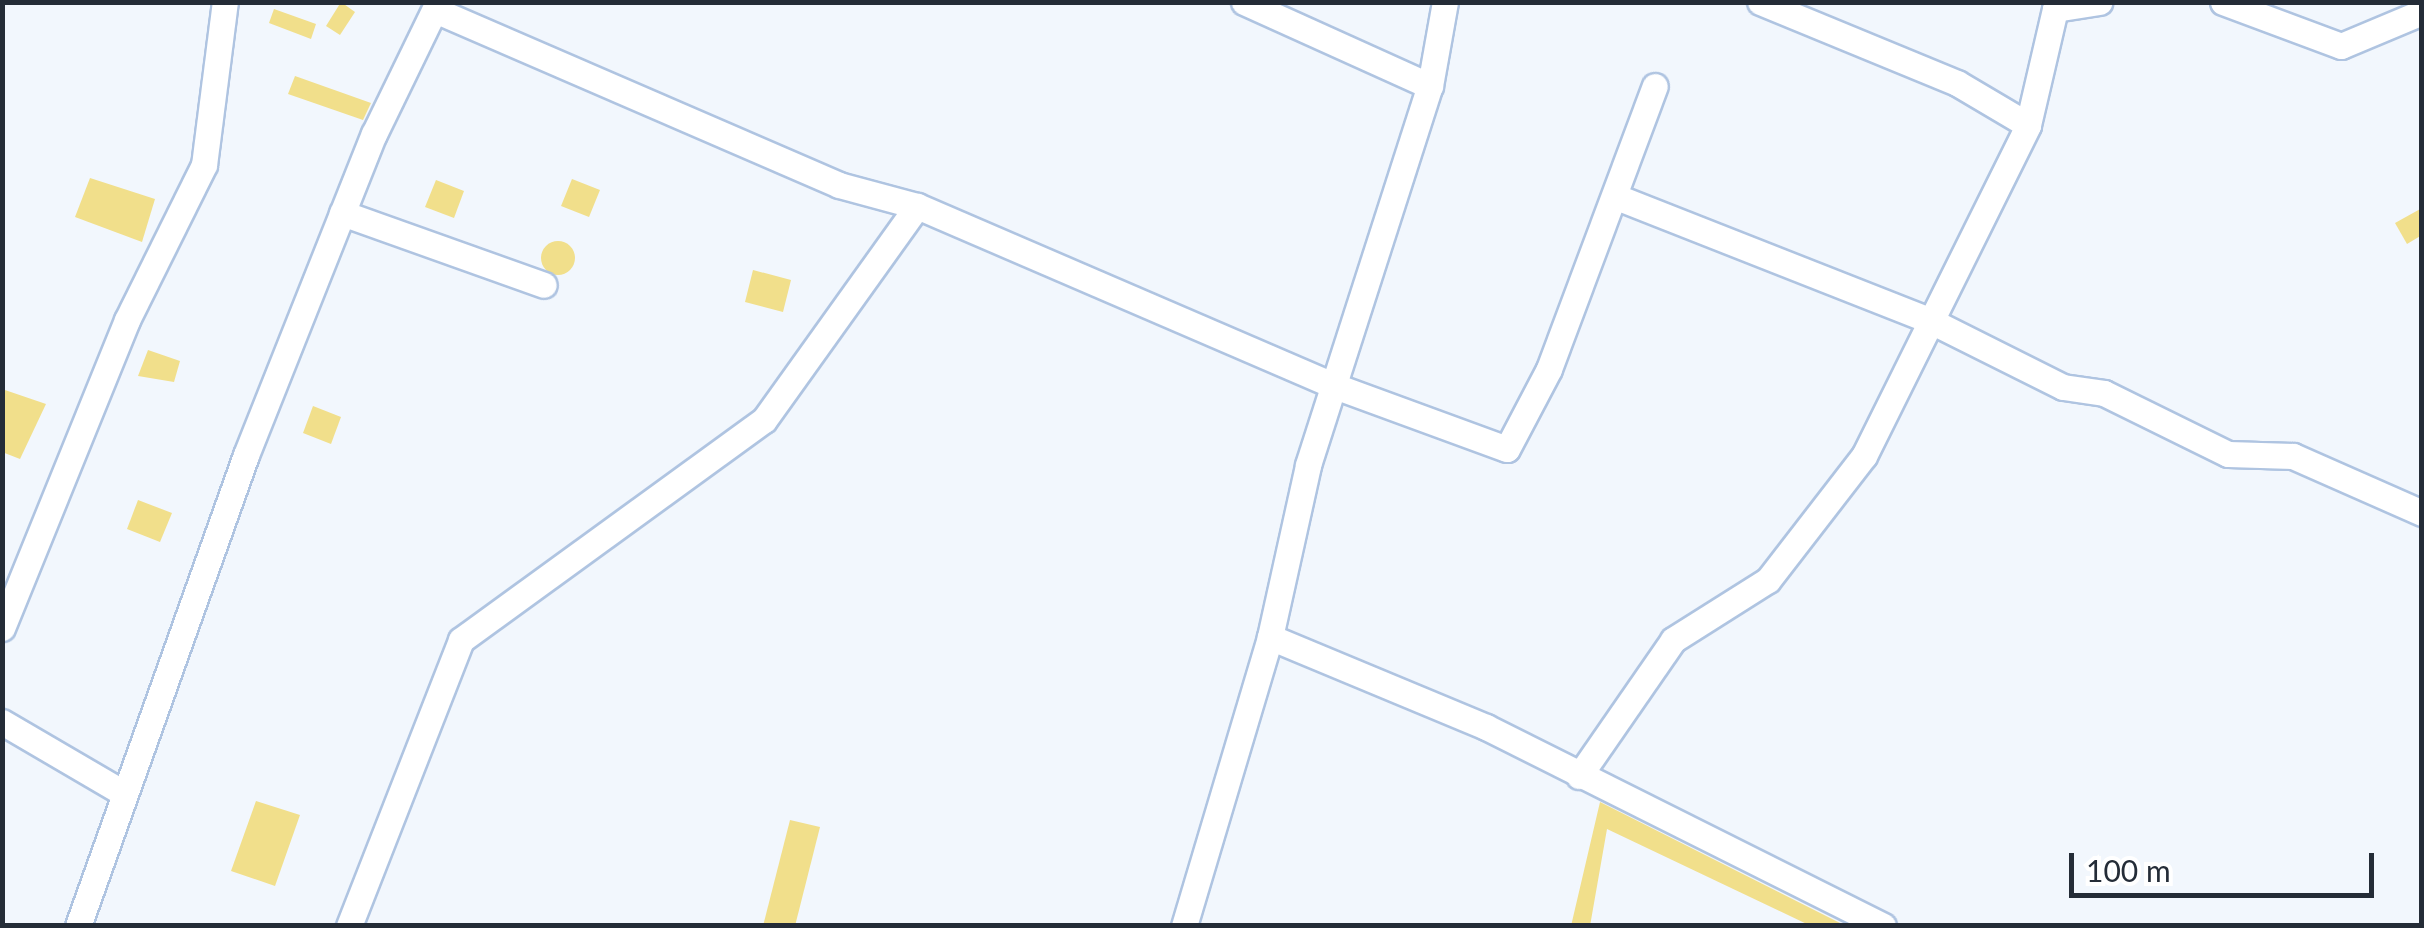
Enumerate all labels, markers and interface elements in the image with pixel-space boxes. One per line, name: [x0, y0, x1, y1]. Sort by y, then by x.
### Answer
scale bar: [2074, 833, 2379, 895]
text: 100 m: [2086, 852, 2171, 888]

